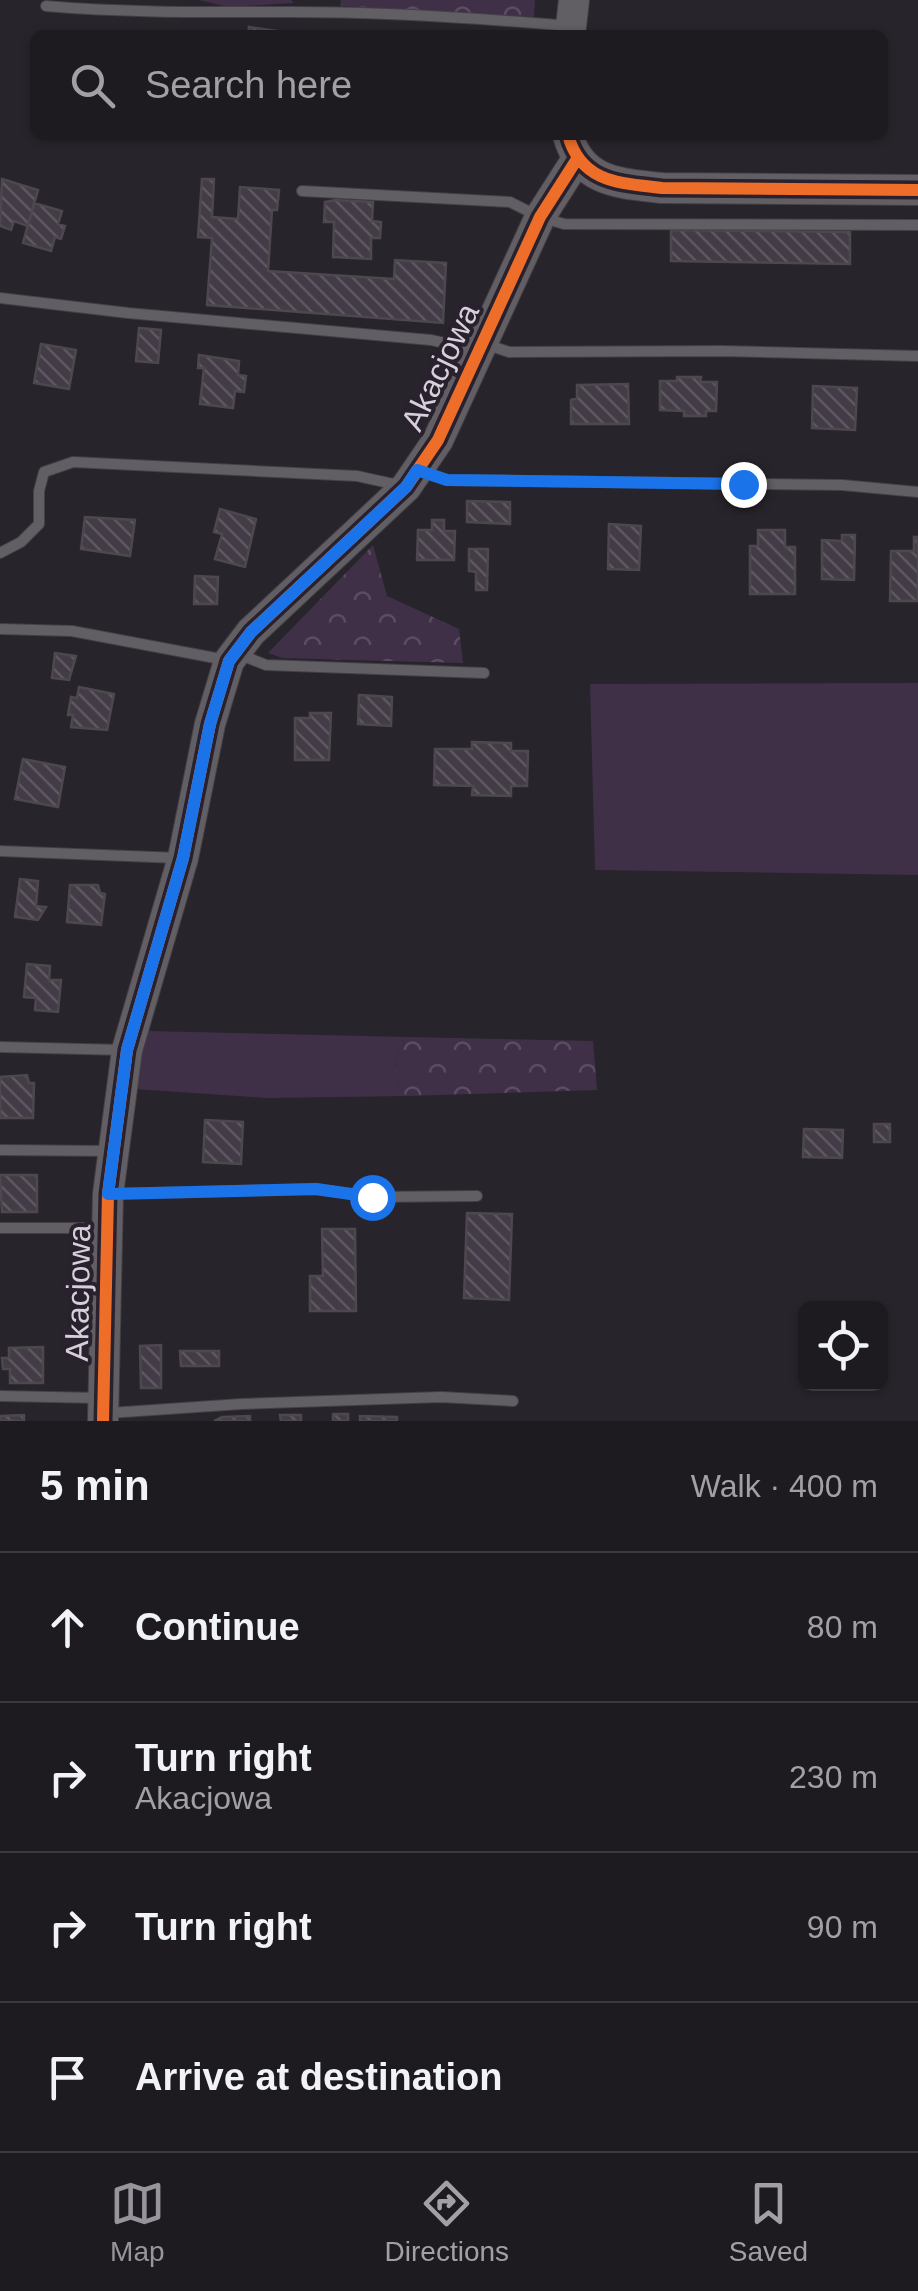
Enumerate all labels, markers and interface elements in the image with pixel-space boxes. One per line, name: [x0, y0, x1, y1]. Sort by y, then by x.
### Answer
search box: [30, 30, 888, 140]
icon: search: [65, 58, 120, 113]
text: Search here: [145, 64, 352, 106]
street label: Akacjowa: [394, 297, 486, 436]
route end: [721, 462, 767, 508]
route start: [350, 1175, 396, 1221]
street label: Akacjowa: [59, 1224, 97, 1362]
map controls: [798, 1301, 888, 1391]
button: locate: [798, 1301, 888, 1391]
text: 5 min: [40, 1462, 150, 1509]
text: Walk · 400 m: [691, 1468, 878, 1504]
icon: ahead: [40, 1600, 95, 1655]
text: Continue: [135, 1606, 300, 1648]
text: 80 m: [807, 1609, 878, 1645]
text: Turn right: [135, 1737, 312, 1779]
icon: right: [40, 1750, 95, 1805]
text: 230 m: [789, 1759, 878, 1795]
text: Akacjowa: [135, 1780, 272, 1816]
icon: right: [40, 1900, 95, 1955]
text: Turn right: [135, 1906, 312, 1948]
text: 90 m: [807, 1909, 878, 1945]
icon: arrive: [40, 2050, 95, 2105]
text: Arrive at destination: [135, 2056, 502, 2098]
tab: Map: [110, 2176, 165, 2268]
tab: Directions: [385, 2176, 509, 2268]
tab: Saved: [729, 2176, 808, 2268]

